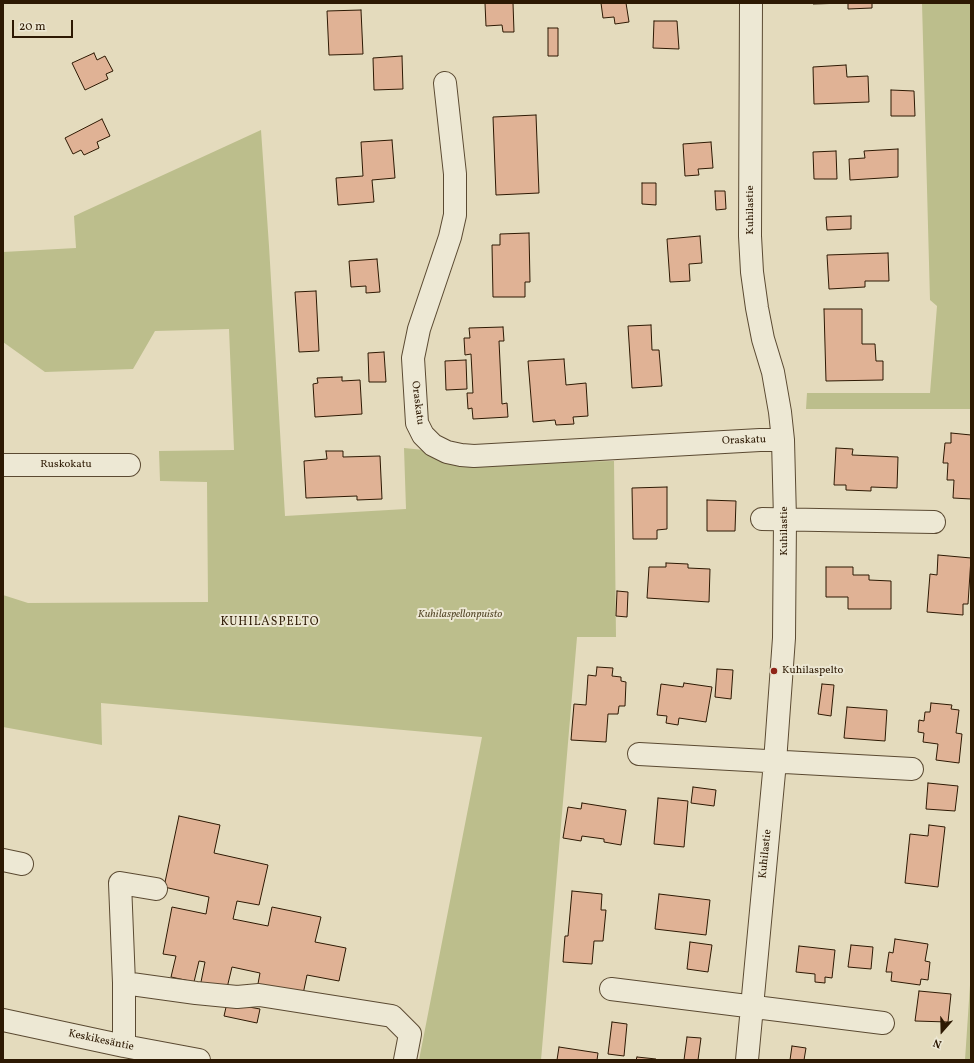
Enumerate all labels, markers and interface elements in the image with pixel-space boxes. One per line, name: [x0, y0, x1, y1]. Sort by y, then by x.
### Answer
scale bar: [14, 12, 75, 38]
text: 20 m: [19, 19, 46, 35]
street label: Kuhilastie: [744, 185, 758, 235]
street label: Oraskatu: [408, 380, 426, 426]
street label: Oraskatu: [722, 434, 766, 448]
street label: Ruskokatu: [40, 458, 92, 472]
street label: Kuhilastie: [778, 506, 792, 556]
park label: Kuhilaspellonpuisto: [418, 608, 502, 622]
district label: KUHILASPELTO: [220, 616, 320, 630]
place label: Kuhilaspelto: [782, 664, 843, 678]
marker: Kuhilaspelto: [769, 666, 779, 676]
street label: Kuhilastie: [757, 829, 775, 879]
north arrow: [922, 1011, 962, 1051]
street label: Keskikesäntie: [67, 1028, 135, 1054]
text: N: [931, 1034, 944, 1051]

